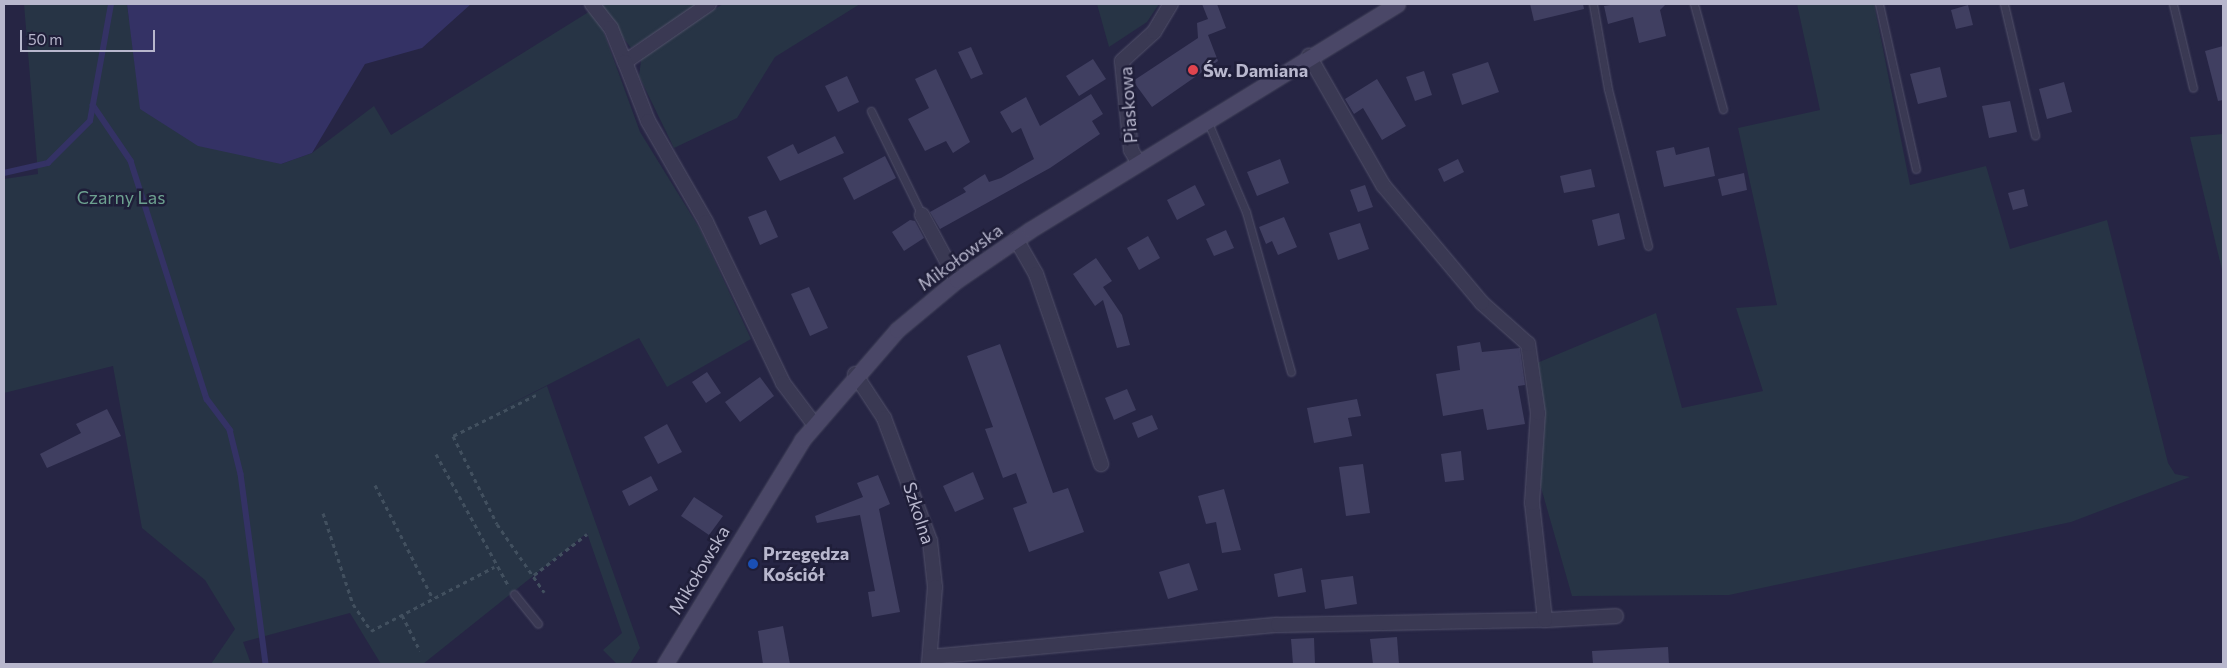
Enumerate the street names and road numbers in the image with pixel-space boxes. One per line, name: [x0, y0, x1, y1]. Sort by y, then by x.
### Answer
street label: Piaskowa: [1115, 66, 1141, 144]
street label: Mikołowska: [913, 219, 1007, 295]
street label: Szkolna: [899, 479, 939, 547]
street label: Mikołowska: [664, 522, 734, 618]

